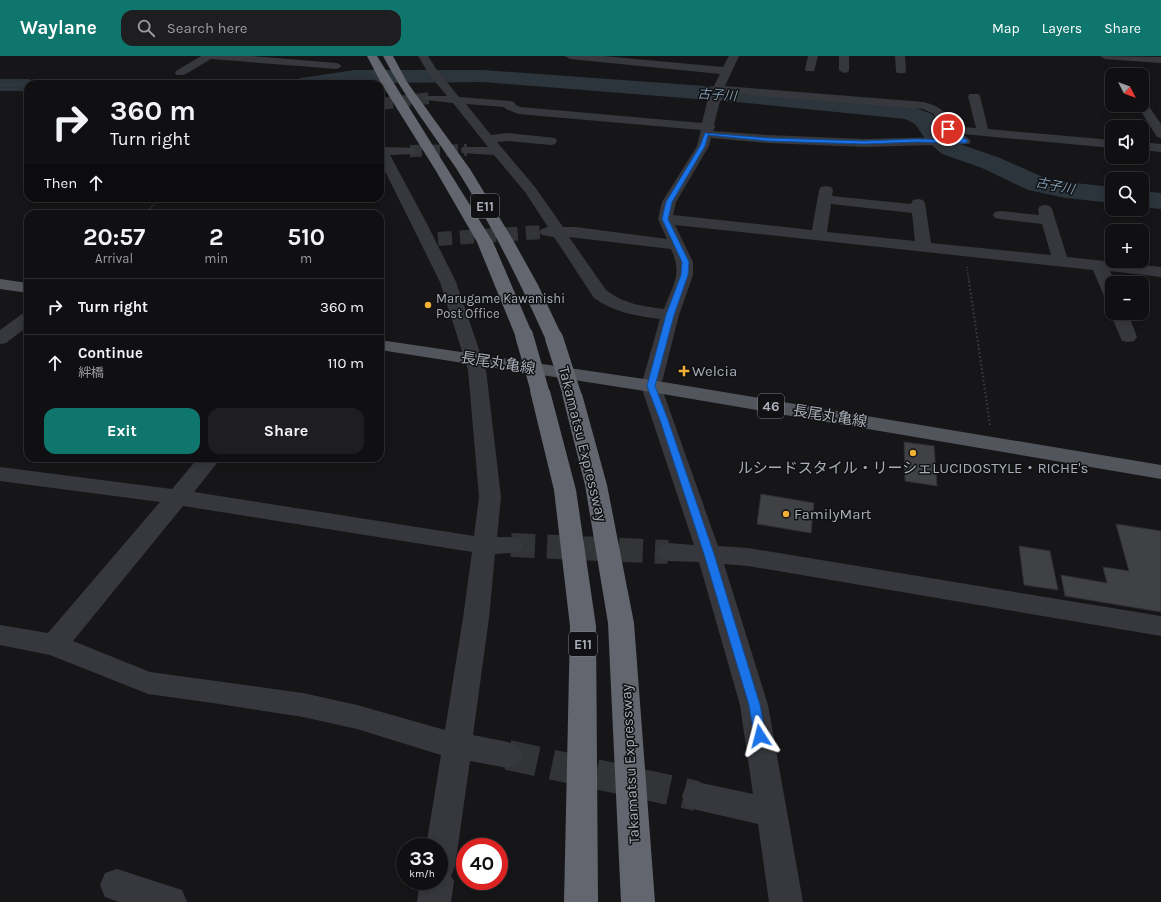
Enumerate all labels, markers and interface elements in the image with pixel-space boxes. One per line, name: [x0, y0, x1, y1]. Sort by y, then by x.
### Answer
search box: [121, 10, 401, 46]
text: Waylane: [20, 17, 97, 39]
icon: search: [135, 17, 157, 39]
text: Search here: [167, 19, 247, 37]
text: Map: [992, 20, 1020, 37]
text: Layers: [1042, 20, 1082, 37]
text: Share: [1104, 20, 1141, 37]
north arrow: [1105, 68, 1149, 112]
map controls: [1105, 68, 1149, 320]
water label: 古子川: [697, 86, 739, 103]
text: 360 m: [110, 94, 196, 127]
icon: right: [44, 96, 96, 148]
pin: [931, 112, 965, 146]
icon: arrive: [937, 118, 959, 140]
button: sound: [1105, 120, 1149, 164]
text: Turn right: [110, 128, 190, 150]
icon: ahead: [85, 172, 107, 194]
button: search: [1105, 172, 1149, 216]
text: Then: [44, 174, 77, 192]
water label: 古子川: [1034, 174, 1077, 197]
road number: E11: [471, 194, 499, 218]
text: 20:57: [83, 223, 145, 251]
text: 2: [209, 223, 223, 251]
text: 510: [287, 223, 325, 251]
button: +: [1105, 224, 1149, 268]
text: Arrival: [95, 251, 133, 266]
text: min: [204, 251, 228, 266]
text: m: [300, 251, 312, 266]
button: −: [1105, 276, 1149, 320]
place label: Marugame Kawanishi Post Office: [436, 291, 565, 321]
icon: right: [44, 296, 66, 318]
text: Turn right: [78, 298, 148, 316]
text: 360 m: [320, 298, 364, 316]
marker: Marugame Kawanishi Post Office: [423, 300, 433, 310]
text: Continue: [78, 344, 143, 362]
street label: 長尾丸亀線: [460, 348, 536, 378]
icon: ahead: [44, 352, 66, 374]
text: 110 m: [328, 354, 364, 372]
place label: Welcia: [692, 362, 737, 380]
street label: Takamatsu Expressway: [555, 364, 611, 524]
text: 絆橋: [78, 365, 104, 380]
marker: Welcia: [679, 366, 689, 376]
road number: 46: [758, 394, 784, 418]
street label: 長尾丸亀線: [792, 401, 868, 431]
button: Exit: [44, 408, 200, 454]
button: Share: [208, 408, 364, 454]
marker: ルシードスタイル・リーシェLUCIDOSTYLE・RICHE's: [908, 448, 918, 458]
place label: ルシードスタイル・リーシェLUCIDOSTYLE・RICHE's: [738, 459, 1088, 477]
place label: FamilyMart: [794, 505, 872, 523]
marker: FamilyMart: [781, 509, 791, 519]
road number: E11: [569, 632, 597, 656]
street label: Takamatsu Expressway: [617, 684, 643, 844]
position arrow: [739, 715, 781, 757]
speed limit sign: 40: [456, 838, 508, 890]
text: 33: [410, 847, 434, 870]
text: km/h: [409, 868, 435, 880]

